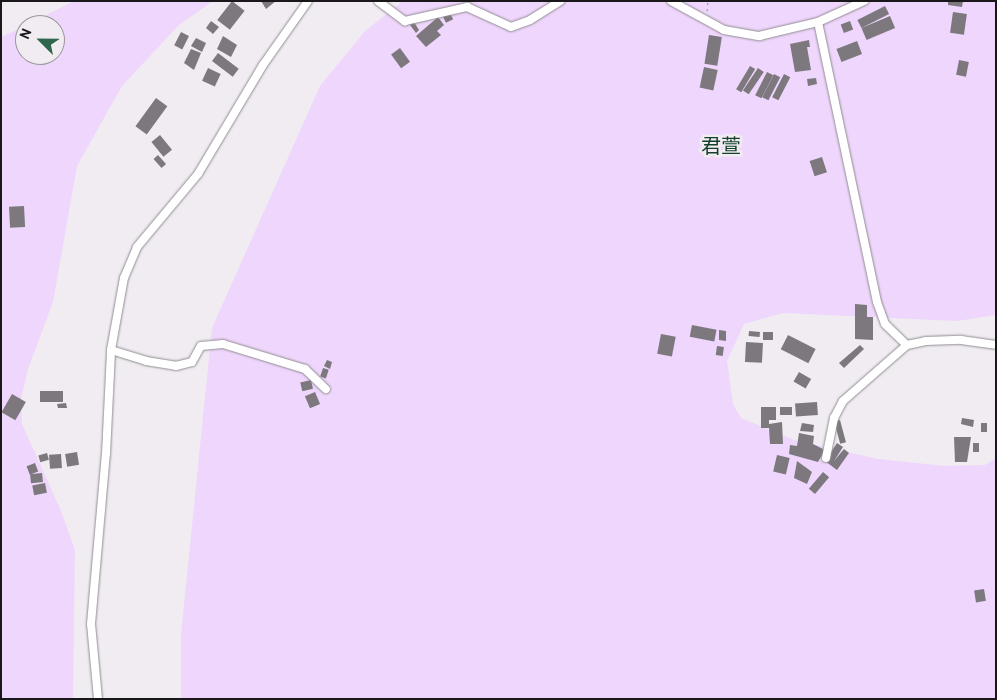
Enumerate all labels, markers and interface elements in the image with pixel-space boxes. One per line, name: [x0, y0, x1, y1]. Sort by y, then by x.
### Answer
north arrow: [15, 15, 65, 65]
text: N: [17, 26, 36, 42]
district label: 君萱: [701, 136, 741, 160]

